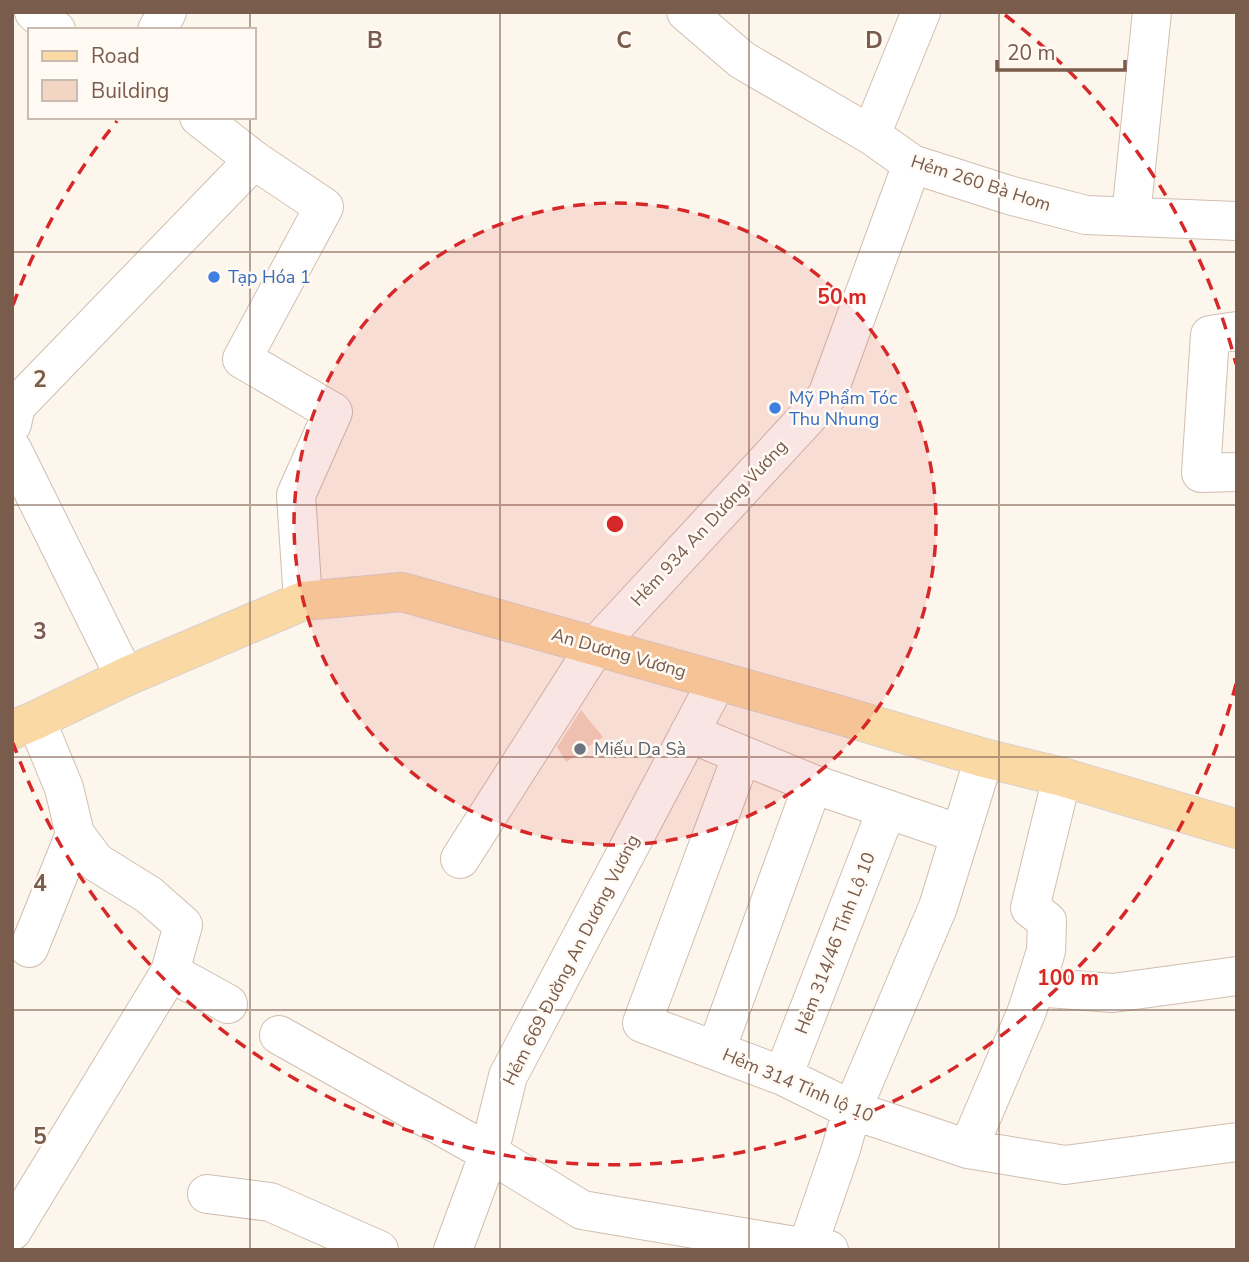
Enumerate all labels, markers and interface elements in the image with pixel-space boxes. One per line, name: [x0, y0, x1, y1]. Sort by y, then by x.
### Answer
text: B: [367, 25, 383, 56]
text: C: [616, 25, 632, 56]
text: D: [865, 25, 883, 56]
legend: [28, 28, 256, 119]
scale bar: [997, 28, 1125, 72]
text: 20 m: [1007, 39, 1056, 67]
text: Road: [91, 42, 140, 70]
text: Building: [91, 77, 169, 105]
street label: Hẻm 260 Bà Hom: [908, 149, 1054, 217]
place label: Tạp Hóa 1: [228, 265, 311, 289]
marker: Tạp Hóa 1: [206, 269, 222, 285]
text: 50 m: [817, 283, 867, 311]
text: 2: [33, 364, 47, 395]
place label: Mỹ Phẩm Tóc Thu Nhung: [789, 386, 897, 431]
marker: Mỹ Phẩm Tóc Thu Nhung: [767, 400, 783, 416]
street label: Hẻm 934 An Dương Vương: [625, 435, 793, 611]
centre of rings: [603, 512, 627, 536]
text: 3: [33, 616, 47, 647]
street label: An Dương Vương: [549, 622, 689, 684]
place label: Miếu Da Sà: [594, 737, 686, 761]
marker: Miếu Da Sà: [572, 741, 588, 757]
street label: Hẻm 669 Đường An Dương Vương: [497, 831, 645, 1089]
street label: Hẻm 314/46 Tỉnh Lộ 10: [789, 849, 881, 1037]
text: 4: [33, 868, 47, 899]
text: 100 m: [1037, 964, 1099, 992]
street label: Hẻm 314 Tỉnh lộ 10: [719, 1042, 877, 1128]
text: 5: [33, 1121, 47, 1152]

